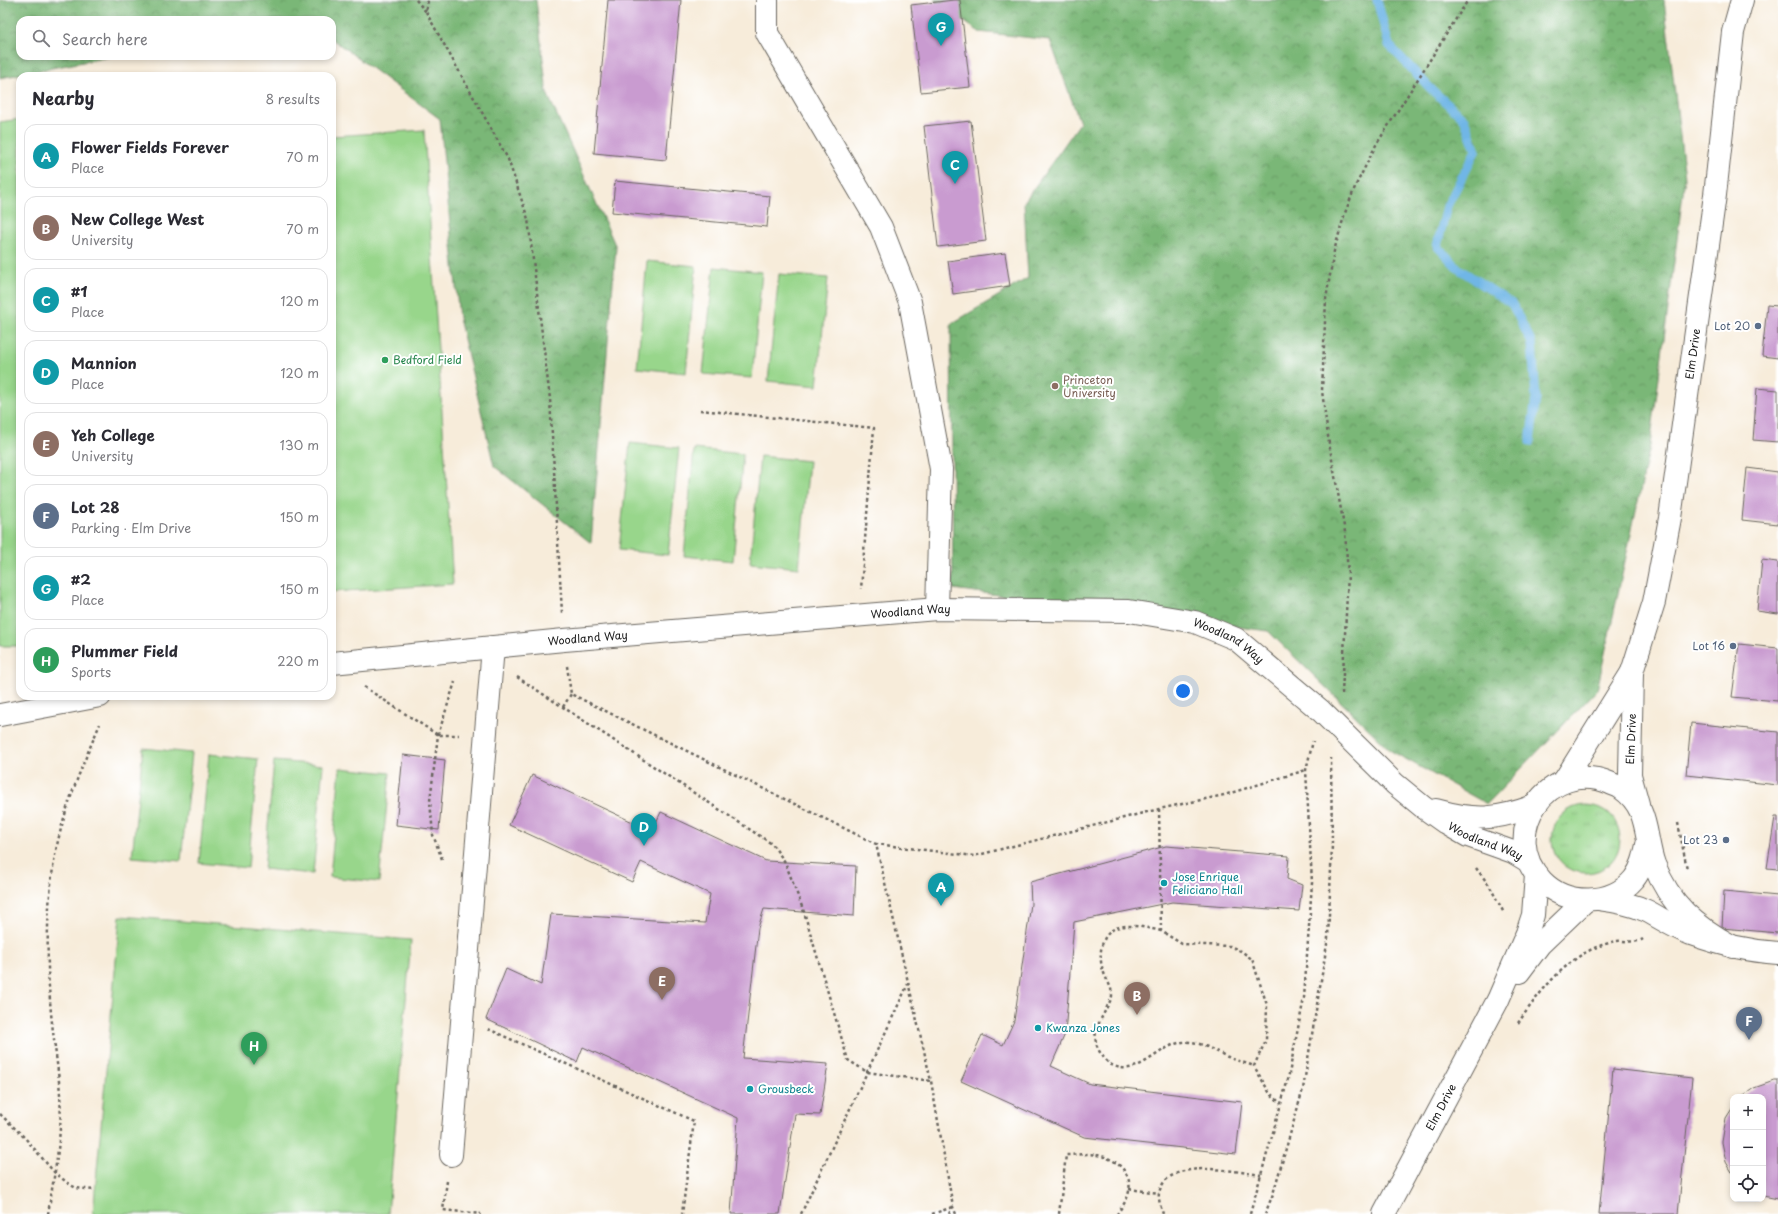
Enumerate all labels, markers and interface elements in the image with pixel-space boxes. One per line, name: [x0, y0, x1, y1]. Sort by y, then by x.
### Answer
pin: G: [928, 13, 954, 46]
search box: [16, 16, 336, 60]
icon: search: [30, 27, 52, 49]
text: Search here: [62, 27, 148, 50]
text: Nearby: [32, 85, 94, 111]
text: 8 results: [266, 89, 320, 108]
text: Flower Fields Forever: [71, 135, 229, 158]
text: A: [41, 147, 51, 166]
text: 70 m: [286, 147, 319, 166]
pin: C: [942, 151, 968, 184]
text: Place: [71, 158, 104, 177]
text: New College West: [71, 207, 204, 230]
text: B: [42, 219, 50, 238]
text: 70 m: [286, 219, 319, 238]
text: University: [71, 230, 133, 249]
text: #1: [71, 279, 87, 302]
text: C: [41, 291, 51, 310]
text: 120 m: [280, 291, 319, 310]
text: Place: [71, 302, 104, 321]
place label: Lot 20: [1714, 317, 1750, 334]
marker: Lot 20: [1753, 321, 1763, 331]
street label: Elm Drive: [1680, 327, 1704, 380]
text: Mannion: [71, 351, 137, 374]
place label: Bedford Field: [393, 351, 462, 368]
marker: Bedford Field: [380, 355, 390, 365]
text: D: [41, 363, 51, 382]
text: 120 m: [280, 363, 319, 382]
place label: Princeton University: [1063, 371, 1116, 401]
text: Place: [71, 374, 104, 393]
marker: Princeton University: [1050, 381, 1060, 391]
text: Yeh College: [71, 423, 155, 446]
text: E: [42, 435, 50, 454]
text: 130 m: [280, 435, 319, 454]
text: University: [71, 446, 133, 465]
text: Lot 28: [71, 495, 120, 518]
text: F: [42, 507, 50, 526]
text: 150 m: [280, 507, 319, 526]
text: Parking · Elm Drive: [71, 518, 191, 537]
text: #2: [71, 567, 91, 590]
text: G: [41, 579, 51, 598]
text: 150 m: [280, 579, 319, 598]
text: Place: [71, 590, 104, 609]
street label: Woodland Way: [870, 600, 951, 622]
street label: Woodland Way: [1191, 613, 1268, 667]
street label: Woodland Way: [547, 626, 628, 650]
place label: Lot 16: [1693, 637, 1725, 654]
text: Plummer Field: [71, 639, 178, 662]
marker: Lot 16: [1728, 641, 1738, 651]
text: H: [41, 651, 51, 670]
text: 220 m: [277, 651, 319, 670]
text: Sports: [71, 662, 111, 681]
your location: [1173, 681, 1193, 701]
street label: Elm Drive: [1621, 713, 1640, 765]
pin: D: [631, 813, 657, 846]
street label: Woodland Way: [1445, 817, 1527, 864]
place label: Lot 23: [1683, 831, 1718, 848]
marker: Lot 23: [1721, 835, 1731, 845]
place label: Jose Enrique Feliciano Hall: [1172, 868, 1243, 898]
pin: A: [928, 873, 954, 906]
marker: Jose Enrique Feliciano Hall: [1159, 878, 1169, 888]
pin: E: [649, 967, 675, 1000]
pin: B: [1124, 982, 1150, 1015]
pin: F: [1736, 1007, 1762, 1040]
place label: Kwanza Jones: [1046, 1019, 1120, 1036]
marker: Kwanza Jones: [1033, 1023, 1043, 1033]
pin: H: [241, 1032, 267, 1065]
place label: Grousbeck: [758, 1080, 814, 1097]
street label: Elm Drive: [1421, 1080, 1460, 1133]
marker: Grousbeck: [745, 1084, 755, 1094]
map controls: [1730, 1094, 1766, 1202]
button: +: [1730, 1094, 1766, 1130]
button: −: [1730, 1130, 1766, 1166]
button: locate: [1730, 1166, 1766, 1202]

